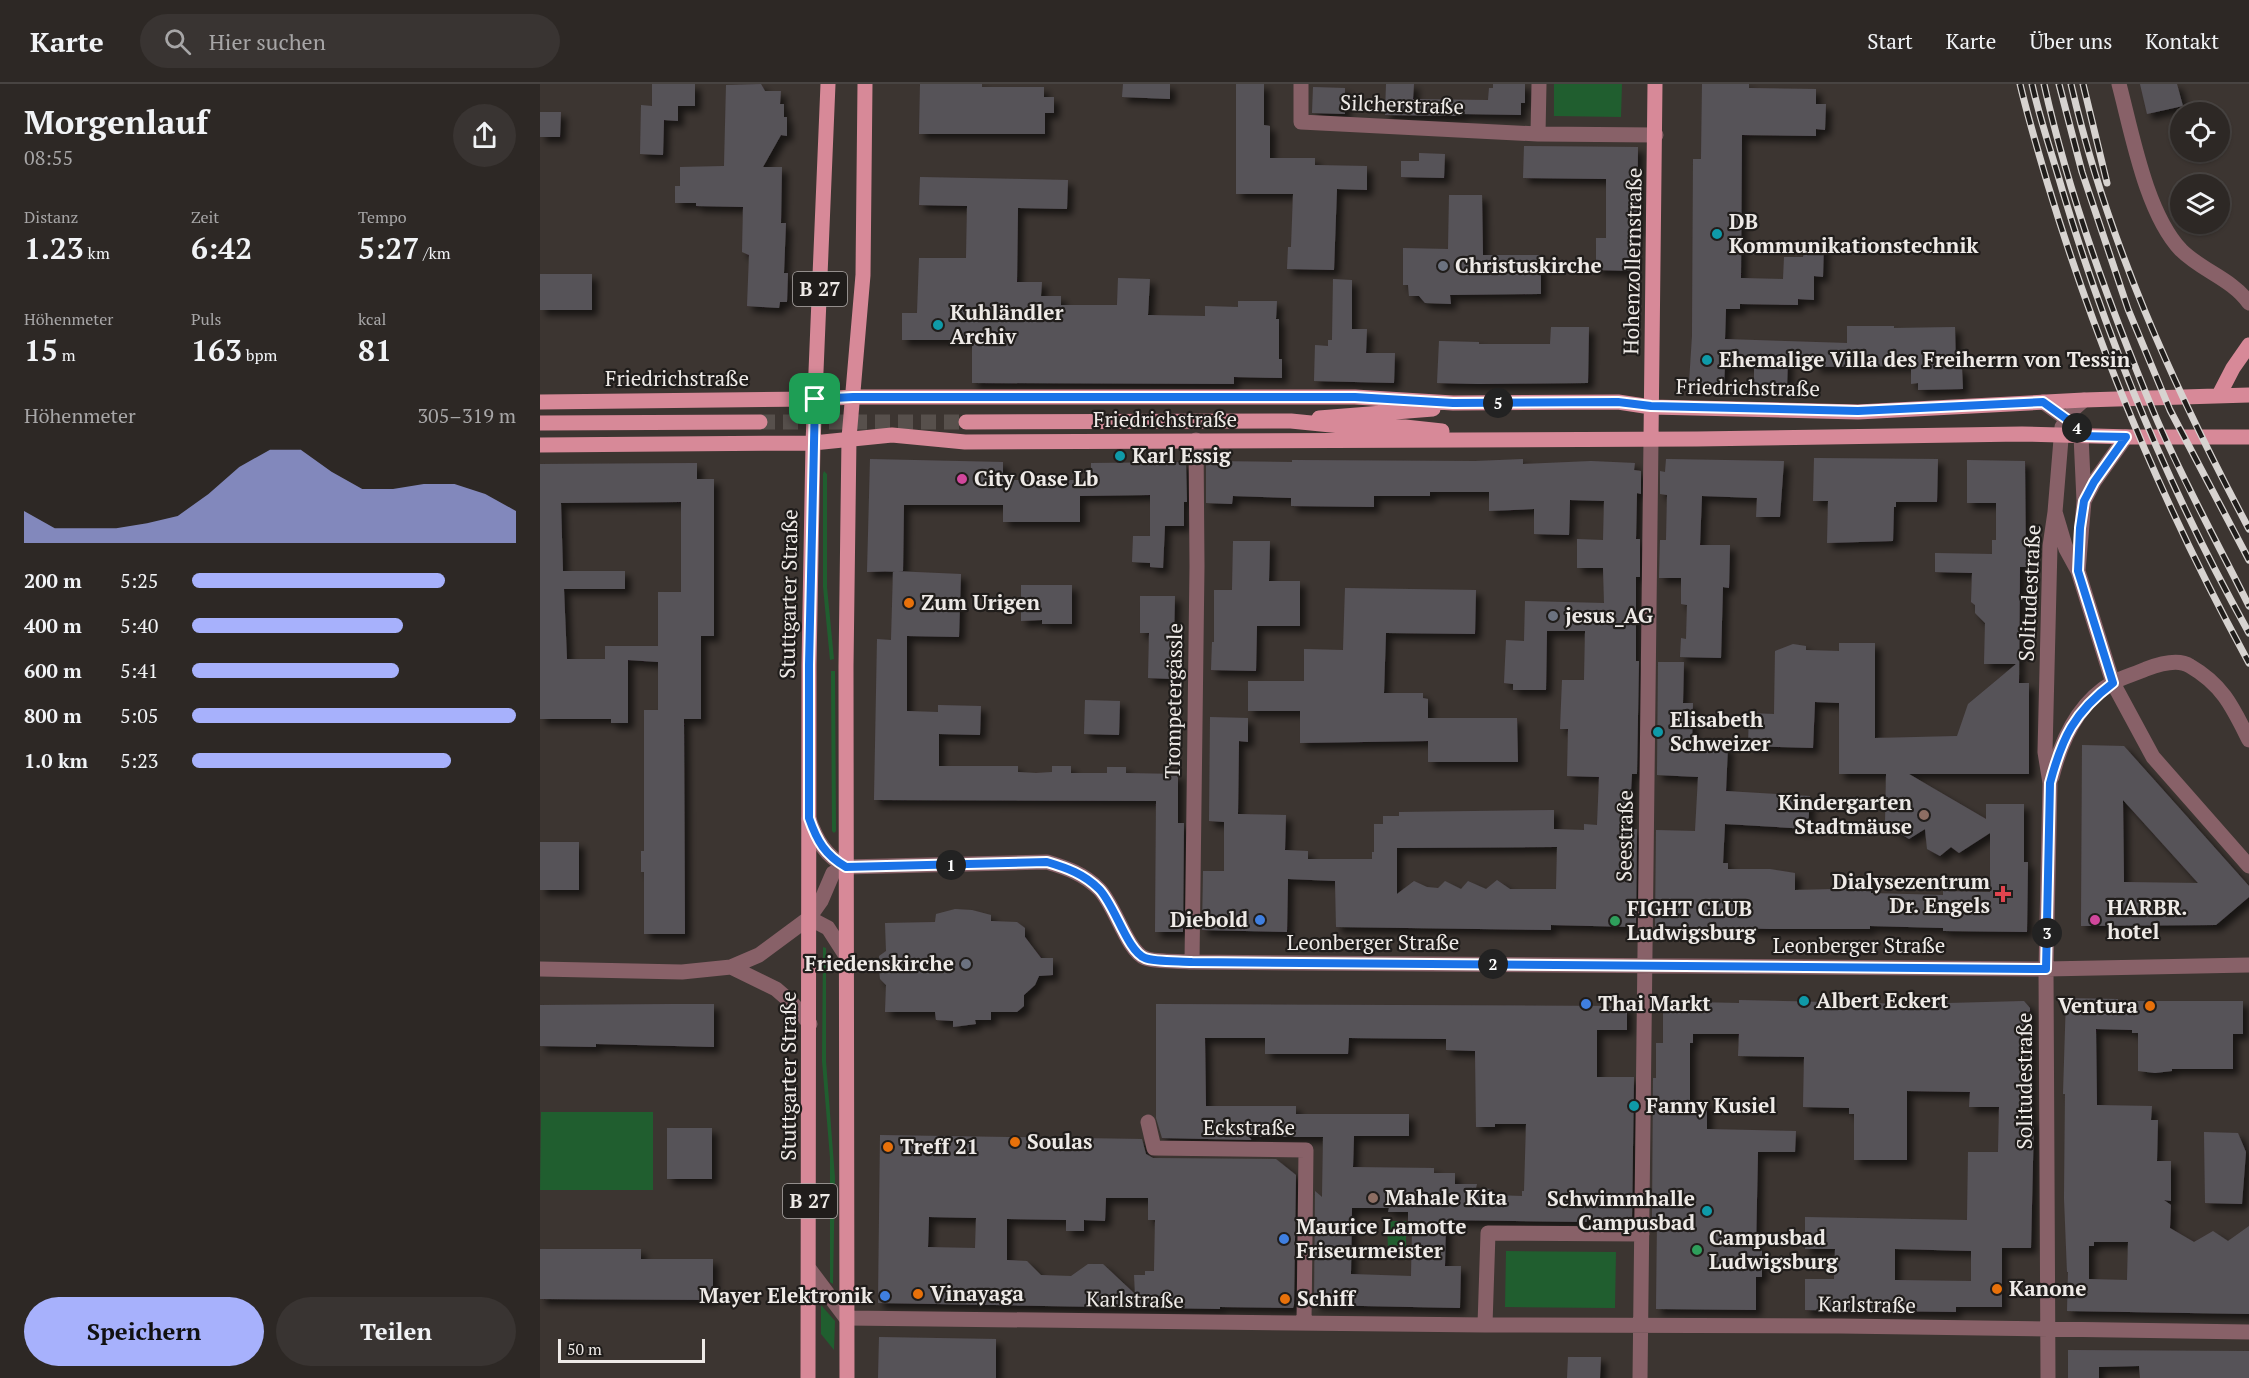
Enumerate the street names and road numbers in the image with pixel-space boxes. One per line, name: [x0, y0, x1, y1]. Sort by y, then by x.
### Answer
street label: Silcherstraße: [1340, 88, 1465, 120]
street label: Hohenzollernstraße: [1616, 167, 1648, 355]
road number: B 27: [793, 272, 847, 306]
street label: Friedrichstraße: [605, 364, 749, 392]
street label: Friedrichstraße: [1676, 372, 1820, 402]
street label: Friedrichstraße: [1093, 405, 1237, 433]
street label: Stuttgarter Straße: [773, 509, 803, 679]
street label: Solitudestraße: [2011, 524, 2047, 662]
street label: Trompetergässle: [1158, 623, 1188, 779]
street label: Seestraße: [1609, 790, 1639, 882]
street label: Leonberger Straße: [1287, 928, 1459, 956]
street label: Leonberger Straße: [1773, 931, 1945, 959]
street label: Stuttgarter Straße: [774, 991, 802, 1161]
street label: Solitudestraße: [2010, 1012, 2038, 1150]
street label: Eckstraße: [1203, 1113, 1295, 1141]
road number: B 27: [783, 1184, 837, 1218]
street label: Karlstraße: [1086, 1284, 1184, 1314]
street label: Karlstraße: [1818, 1289, 1916, 1319]

